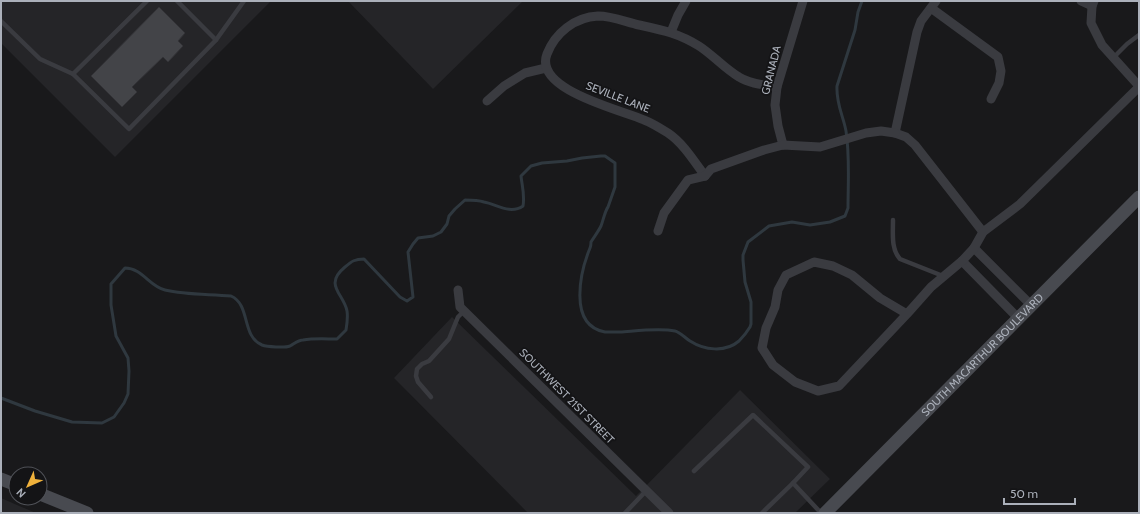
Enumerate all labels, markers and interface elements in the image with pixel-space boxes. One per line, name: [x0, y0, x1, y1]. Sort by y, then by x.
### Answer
street label: GRANADA: [758, 44, 784, 96]
street label: SEVILLE LANE: [584, 78, 652, 116]
street label: SOUTH MACARTHUR BOULEVARD: [918, 290, 1046, 419]
street label: SOUTHWEST 21ST STREET: [516, 345, 618, 447]
north arrow: [8, 466, 48, 506]
scale bar: [1004, 480, 1075, 506]
text: N: [13, 485, 29, 501]
text: 50 m: [1010, 486, 1038, 501]

